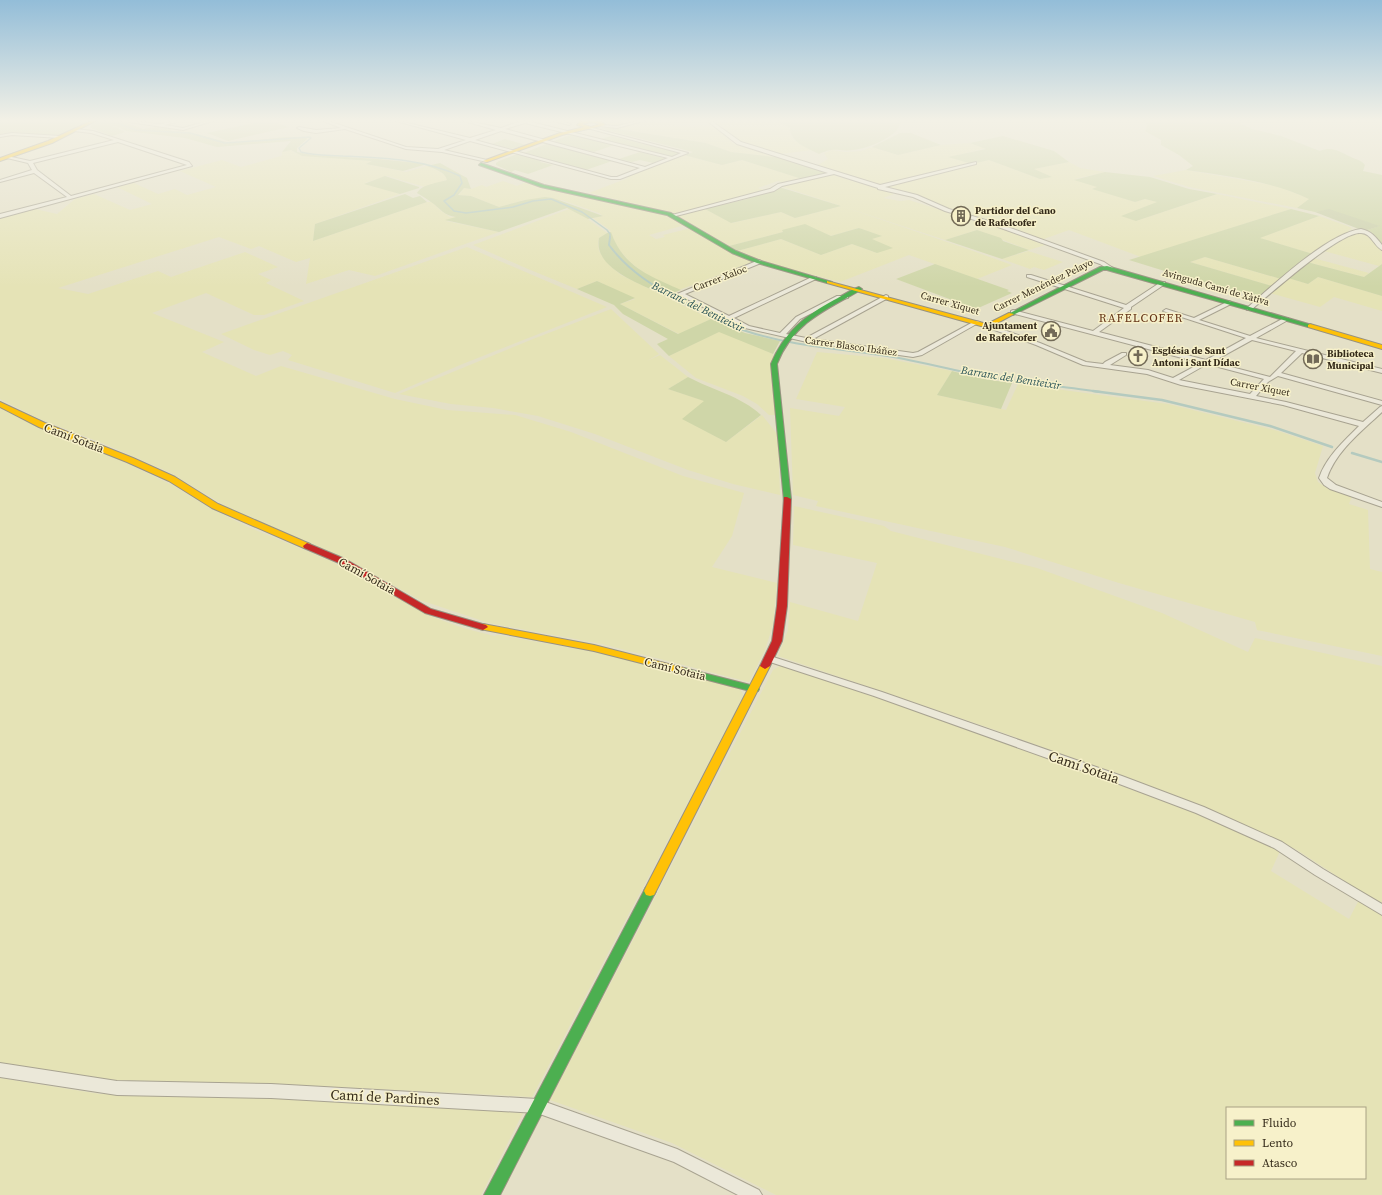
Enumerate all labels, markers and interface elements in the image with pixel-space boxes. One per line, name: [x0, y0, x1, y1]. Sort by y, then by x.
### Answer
place label: Partidor del Cano de Rafelcofer: [975, 204, 1056, 229]
building icon: Partidor del Cano de Rafelcofer: [950, 205, 972, 227]
street label: Carrer Menéndez Pelayo: [991, 255, 1095, 315]
street label: Carrer Xaloc: [691, 262, 749, 294]
street label: Avinguda Camí de Xàtiva: [1161, 266, 1272, 309]
water label: Barranc del Beniteixir: [648, 278, 747, 336]
street label: Carrer Xiquet: [919, 288, 982, 318]
district label: RAFELCOFER: [1099, 310, 1183, 326]
place label: Ajuntament de Rafelcofer: [976, 319, 1037, 344]
public building icon: Ajuntament de Rafelcofer: [1040, 320, 1062, 342]
street label: Carrer Blasco Ibáñez: [804, 333, 898, 359]
place label: Església de Sant Antoni i Sant Dídac: [1152, 344, 1240, 369]
church icon: Església de Sant Antoni i Sant Dídac: [1127, 345, 1149, 367]
place label: Biblioteca Municipal: [1327, 347, 1375, 372]
library icon: Biblioteca Municipal: [1302, 348, 1324, 370]
water label: Barranc del Beniteixir: [959, 363, 1063, 393]
street label: Carrer Xiquet: [1229, 375, 1292, 399]
street label: Camí Sotaia: [42, 419, 107, 457]
street label: Camí Sotaia: [336, 554, 399, 599]
street label: Camí Sotaia: [642, 654, 708, 685]
street label: Camí Sotaia: [1046, 746, 1123, 789]
street label: Camí de Pardines: [330, 1084, 440, 1110]
legend: [1226, 1107, 1366, 1179]
text: Fluido: [1262, 1115, 1297, 1131]
text: Lento: [1262, 1135, 1293, 1151]
text: Atasco: [1262, 1155, 1298, 1171]

